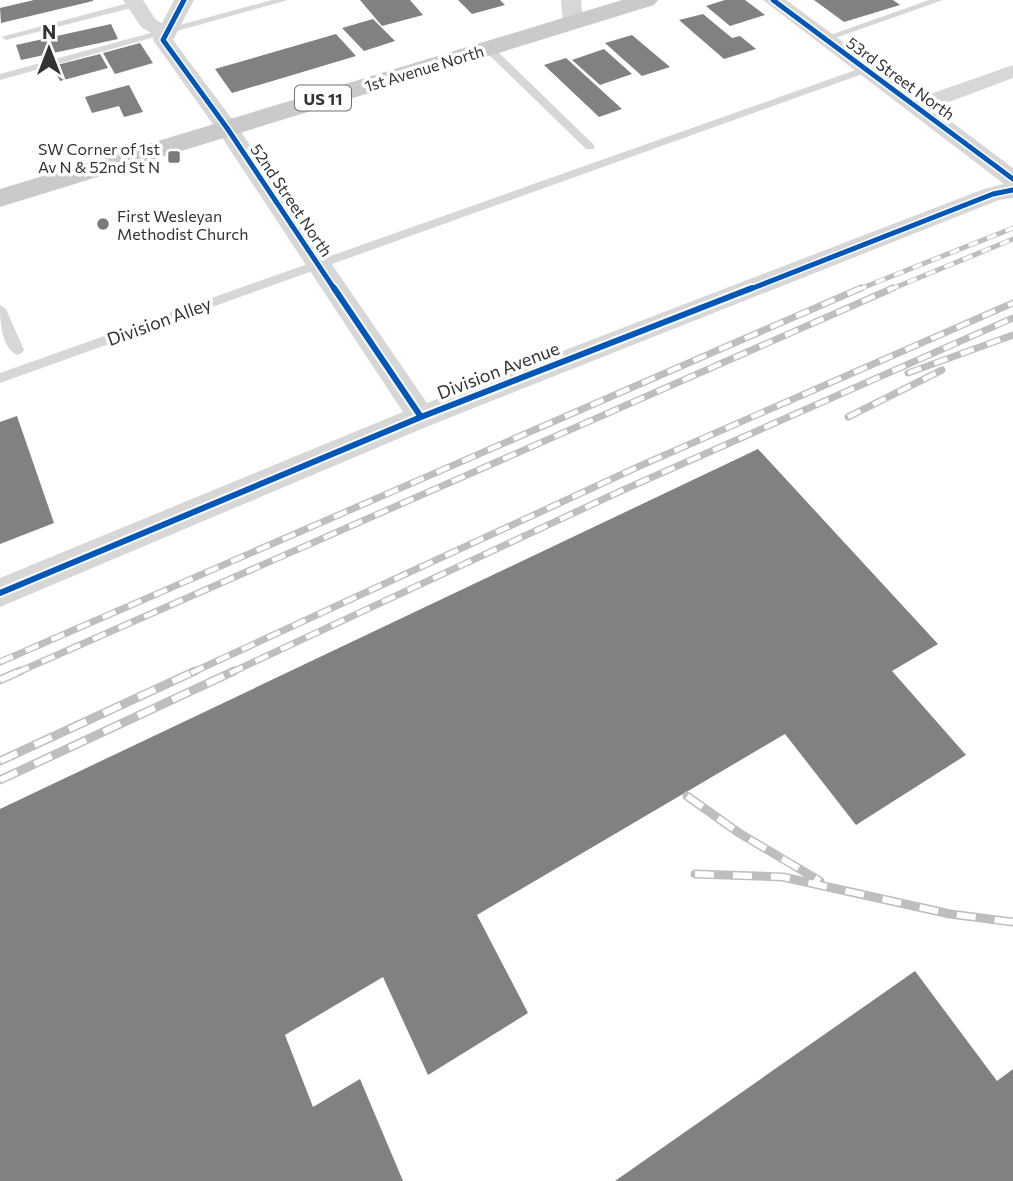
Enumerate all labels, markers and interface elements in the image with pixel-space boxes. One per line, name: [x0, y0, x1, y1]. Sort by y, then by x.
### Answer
north arrow: [14, 14, 84, 84]
text: N: [42, 20, 56, 43]
street label: 53rd Street North: [843, 32, 959, 124]
street label: 1st Avenue North: [362, 41, 486, 95]
road number: US 11: [295, 86, 351, 110]
place label: SW Corner of 1st Av N & 52nd St N: [38, 139, 160, 176]
street label: 52nd Street North: [247, 140, 337, 260]
marker: SW Corner of 1st Av N & 52nd St N: [166, 149, 182, 165]
place label: First Wesleyan Methodist Church: [117, 206, 248, 243]
marker: First Wesleyan Methodist Church: [95, 216, 111, 232]
street label: Division Alley: [104, 292, 214, 350]
street label: Division Avenue: [434, 337, 562, 403]

